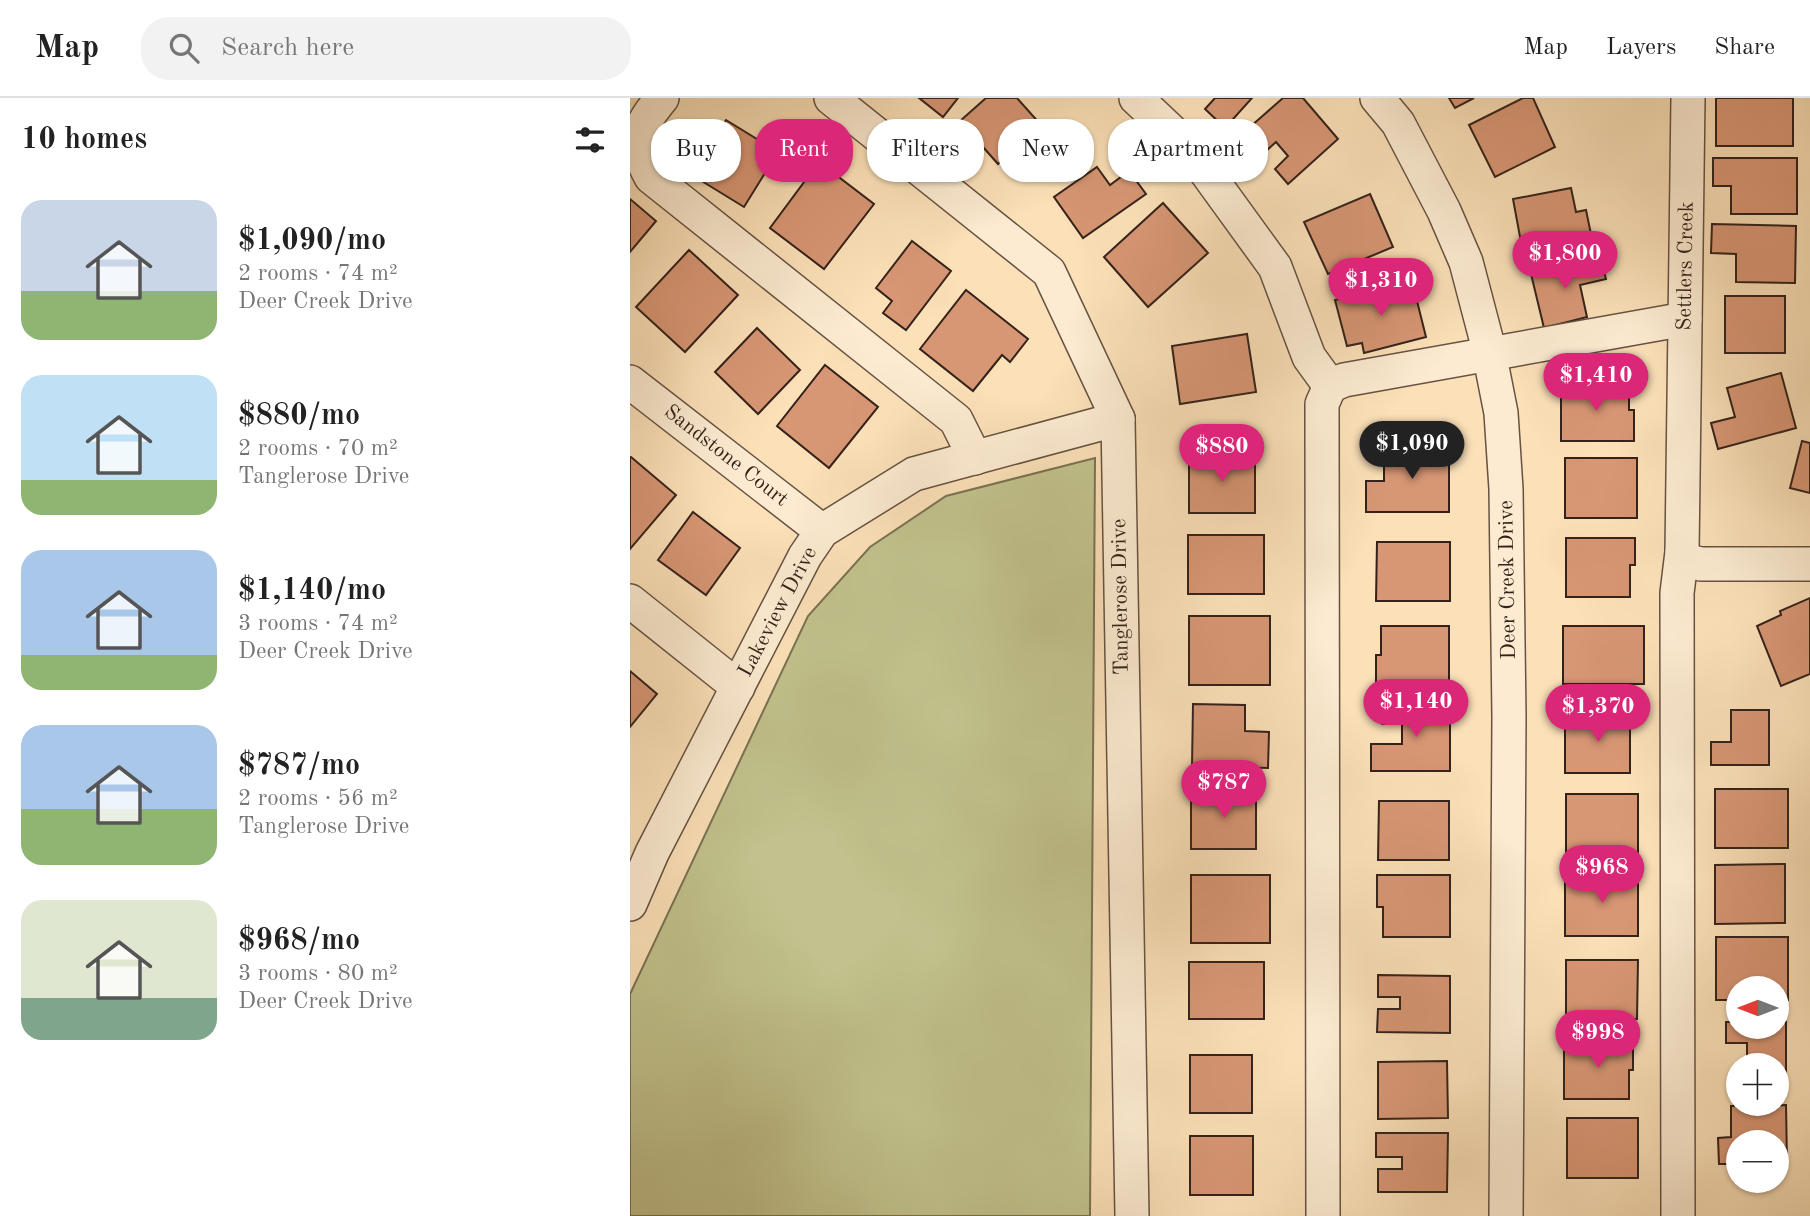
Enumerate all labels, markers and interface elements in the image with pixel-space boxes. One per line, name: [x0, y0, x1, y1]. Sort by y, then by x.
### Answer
search box: [141, 17, 631, 80]
icon: search: [165, 29, 203, 67]
text: Map: [35, 32, 99, 65]
text: Search here: [221, 35, 354, 61]
text: Map: [1524, 36, 1568, 60]
text: Layers: [1606, 36, 1676, 60]
text: Share: [1714, 36, 1775, 60]
chip: Buy: [651, 119, 741, 182]
chip: Rent: [755, 119, 853, 182]
chip: Filters: [867, 119, 984, 182]
chip: New: [998, 119, 1094, 182]
chip: Apartment: [1108, 119, 1268, 182]
icon: filters: [571, 121, 609, 159]
text: 10 homes: [21, 125, 147, 155]
street label: Settlers Creek: [1674, 201, 1698, 331]
text: $1,090/mo: [238, 226, 386, 256]
icon: home: [77, 228, 161, 312]
pin: $1,800: [1508, 232, 1622, 291]
text: $1,800: [1528, 242, 1602, 265]
pin: $1,310: [1324, 258, 1438, 318]
text: 2 rooms · 74 m²: [238, 262, 398, 285]
text: $1,310: [1344, 269, 1418, 292]
text: Deer Creek Drive: [238, 290, 413, 313]
pin: $1,410: [1539, 354, 1653, 413]
text: $1,410: [1559, 364, 1633, 387]
text: $880/mo: [238, 401, 360, 431]
street label: Sandstone Court: [660, 401, 792, 511]
icon: home: [77, 403, 161, 487]
pin: $1,090: [1355, 422, 1469, 481]
pin: $880: [1181, 424, 1263, 484]
text: $1,090: [1375, 432, 1449, 455]
text: $880: [1195, 435, 1249, 458]
text: 2 rooms · 70 m²: [238, 437, 398, 460]
text: Tanglerose Drive: [238, 465, 409, 488]
street label: Deer Creek Drive: [1496, 500, 1520, 660]
street label: Tanglerose Drive: [1109, 519, 1133, 675]
street label: Lakeview Drive: [735, 543, 821, 681]
text: $1,140/mo: [238, 576, 386, 606]
icon: home: [77, 578, 161, 662]
text: 3 rooms · 74 m²: [238, 612, 398, 635]
text: Deer Creek Drive: [238, 640, 413, 663]
pin: $1,140: [1359, 680, 1473, 739]
pin: $1,370: [1541, 684, 1655, 744]
text: $1,140: [1379, 690, 1453, 713]
text: $1,370: [1561, 695, 1635, 718]
text: $787/mo: [238, 751, 360, 781]
icon: home: [77, 753, 161, 837]
pin: $787: [1183, 760, 1265, 820]
text: $787: [1197, 771, 1251, 794]
text: 2 rooms · 56 m²: [238, 787, 398, 810]
text: Tanglerose Drive: [238, 815, 409, 838]
pin: $968: [1561, 846, 1643, 905]
text: $968: [1575, 856, 1629, 879]
text: $968/mo: [238, 926, 360, 956]
icon: home: [77, 928, 161, 1012]
text: 3 rooms · 80 m²: [238, 962, 398, 985]
north arrow: [1726, 976, 1788, 1040]
map controls: [1726, 976, 1789, 1193]
text: Deer Creek Drive: [238, 990, 413, 1013]
pin: $998: [1557, 1010, 1639, 1070]
text: $998: [1571, 1021, 1625, 1044]
button: +: [1726, 1053, 1789, 1116]
button: −: [1726, 1130, 1789, 1193]

